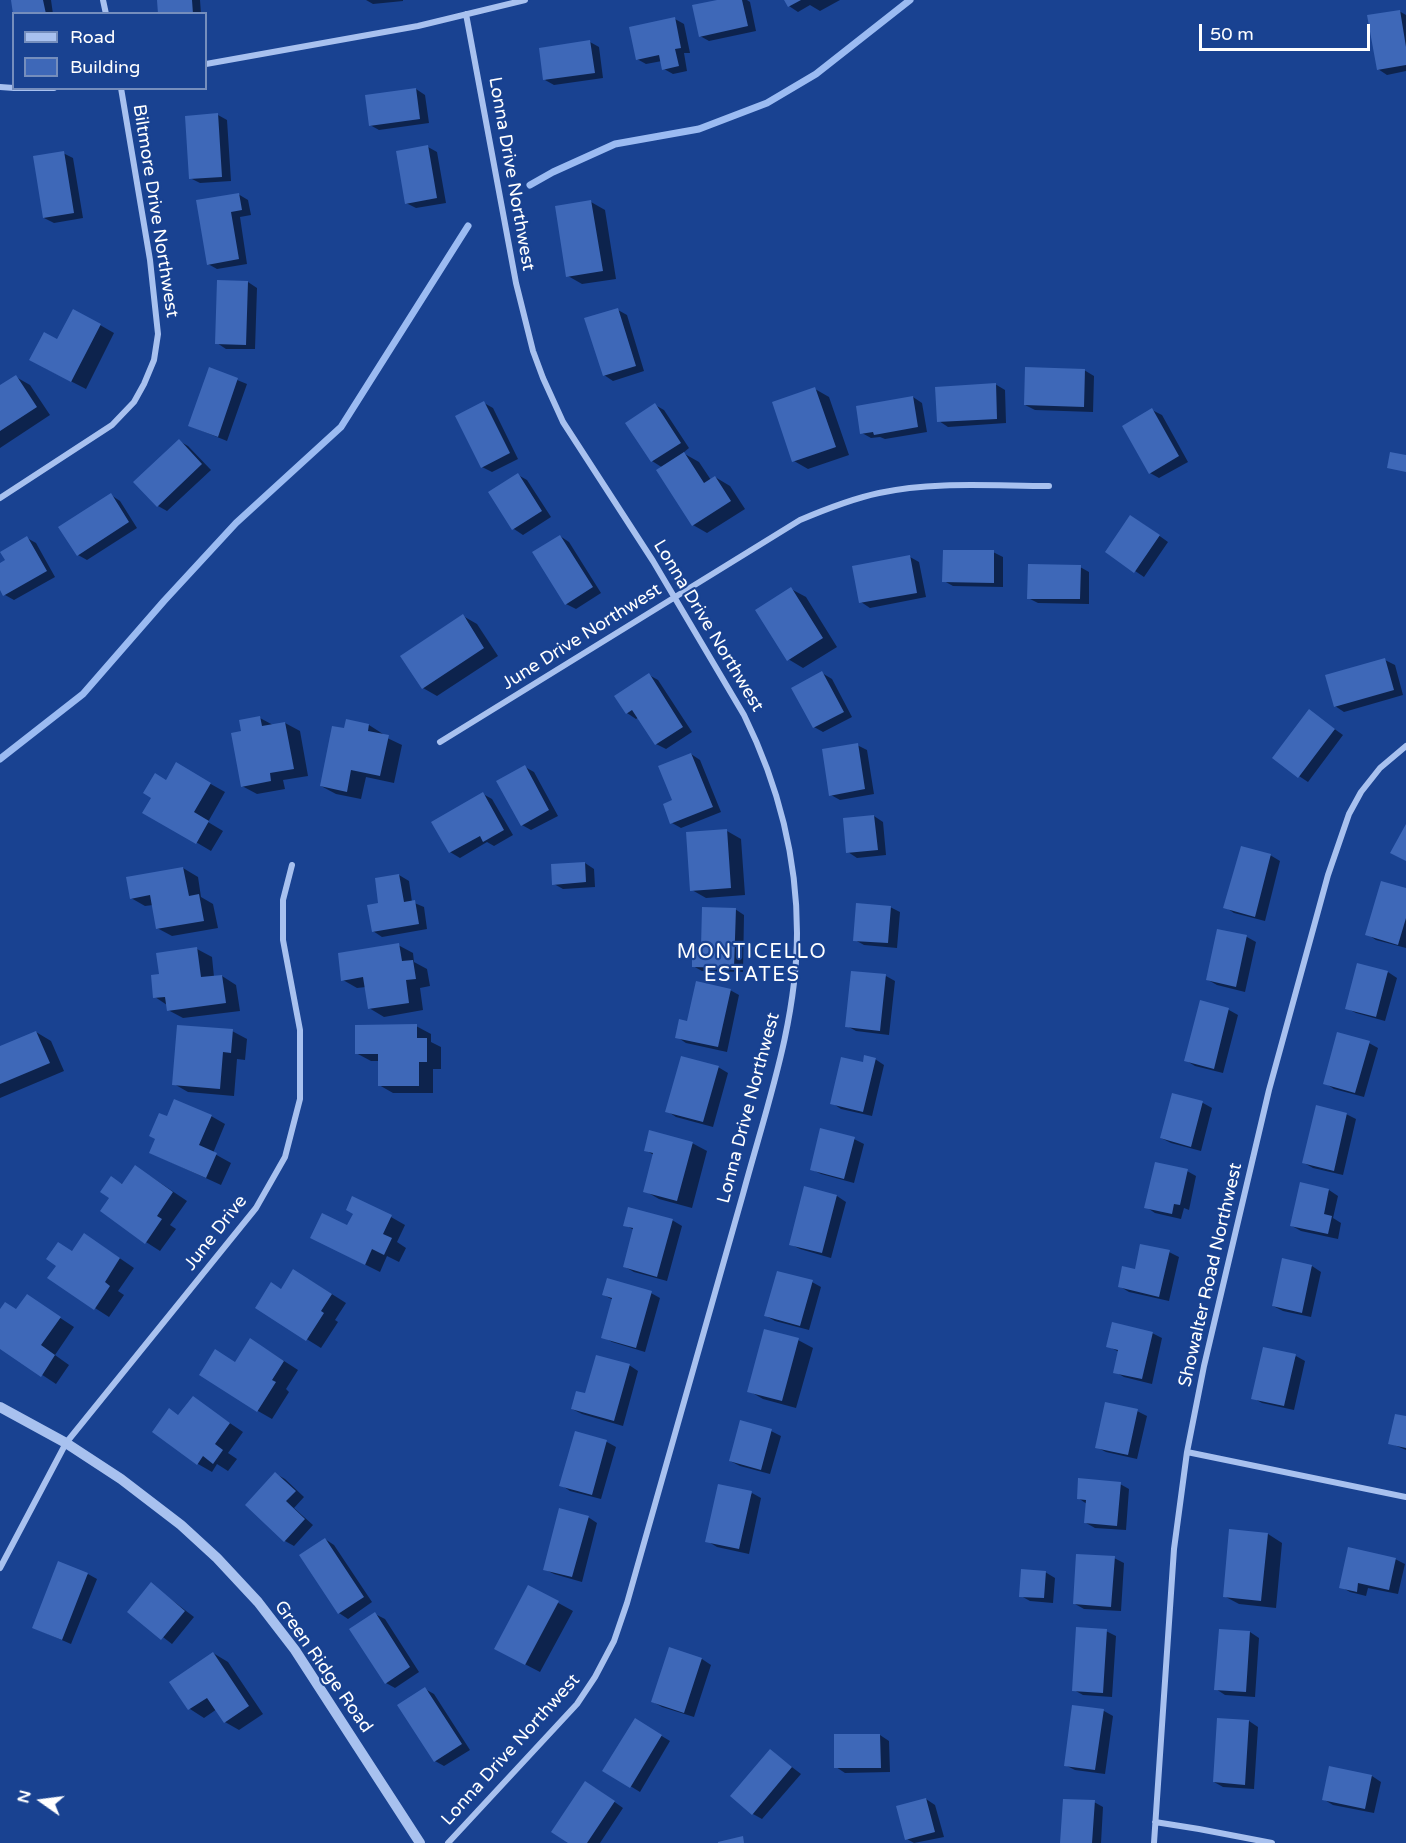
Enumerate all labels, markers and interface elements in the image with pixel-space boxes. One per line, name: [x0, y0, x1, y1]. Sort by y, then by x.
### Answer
legend: [12, 12, 207, 90]
scale bar: [1202, 12, 1373, 50]
text: 50 m: [1210, 23, 1254, 45]
text: Road: [70, 26, 115, 48]
text: Building: [70, 56, 140, 78]
street label: Lonna Drive Northwest: [483, 75, 539, 273]
street label: Biltmore Drive Northwest: [127, 103, 183, 319]
street label: Lonna Drive Northwest: [648, 536, 768, 716]
street label: June Drive Northwest: [498, 579, 666, 695]
district label: MONTICELLO ESTATES: [677, 941, 827, 988]
street label: Lonna Drive Northwest: [713, 1010, 785, 1206]
street label: Showalter Road Northwest: [1175, 1161, 1247, 1389]
street label: June Drive: [180, 1191, 252, 1275]
street label: Green Ridge Road: [269, 1597, 377, 1737]
street label: Lonna Drive Northwest: [437, 1670, 585, 1830]
north arrow: [12, 1771, 72, 1831]
text: N: [13, 1788, 36, 1805]

